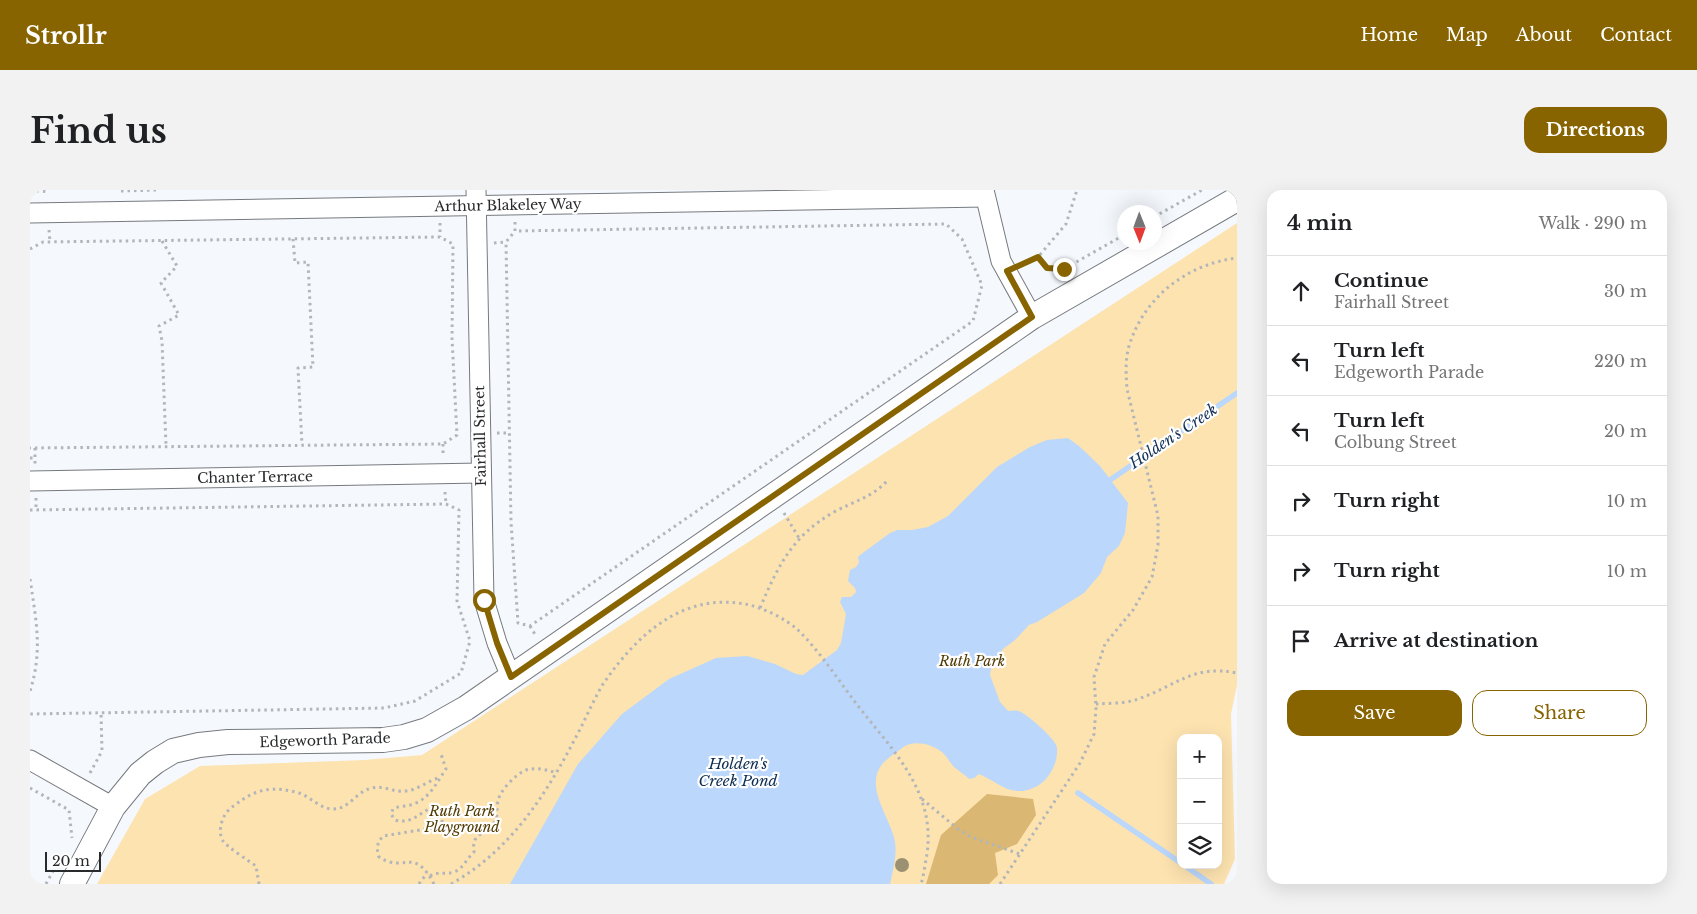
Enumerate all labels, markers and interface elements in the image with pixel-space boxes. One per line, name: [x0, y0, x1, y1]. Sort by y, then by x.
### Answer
text: Strollr: [25, 21, 107, 50]
text: Home: [1360, 24, 1418, 46]
text: Map: [1446, 24, 1488, 46]
text: About: [1516, 24, 1572, 46]
text: Contact: [1600, 24, 1672, 46]
button: Directions: [1524, 107, 1667, 153]
text: Find us: [30, 109, 167, 152]
street label: Arthur Blakeley Way: [433, 195, 582, 215]
north arrow: [1117, 205, 1162, 250]
text: 4 min: [1287, 210, 1353, 236]
text: Walk · 290 m: [1539, 213, 1647, 233]
route end: [1053, 258, 1076, 281]
text: Continue: [1334, 269, 1429, 292]
icon: ahead: [1287, 277, 1315, 305]
text: 30 m: [1604, 281, 1647, 301]
text: Fairhall Street: [1334, 292, 1449, 312]
text: Turn left: [1334, 339, 1425, 362]
icon: left: [1287, 347, 1315, 375]
text: 220 m: [1594, 351, 1647, 371]
text: Edgeworth Parade: [1334, 362, 1484, 382]
street label: Fairhall Street: [470, 385, 490, 487]
water label: Holden's Creek: [1124, 400, 1221, 473]
text: Turn left: [1334, 409, 1425, 432]
icon: left: [1287, 417, 1315, 445]
text: 20 m: [1604, 421, 1647, 441]
text: Colbung Street: [1334, 432, 1457, 452]
street label: Chanter Terrace: [197, 467, 313, 487]
icon: right: [1287, 487, 1315, 515]
text: Turn right: [1334, 489, 1440, 512]
text: 10 m: [1607, 491, 1647, 511]
icon: right: [1287, 557, 1315, 585]
text: Turn right: [1334, 559, 1440, 582]
text: 10 m: [1607, 561, 1647, 581]
route start: [473, 589, 496, 612]
icon: arrive: [1287, 627, 1315, 655]
text: Arrive at destination: [1334, 629, 1538, 652]
park label: Ruth Park: [938, 652, 1005, 670]
button: Save: [1287, 690, 1462, 736]
button: Share: [1472, 690, 1647, 736]
street label: Edgeworth Parade: [259, 729, 391, 751]
map controls: [1177, 734, 1222, 869]
button: +: [1177, 734, 1222, 779]
water label: Holden's Creek Pond: [698, 754, 778, 790]
button: −: [1177, 779, 1222, 824]
park label: Ruth Park Playground: [423, 802, 500, 836]
button: layers: [1177, 824, 1222, 869]
scale bar: [45, 849, 101, 872]
text: 20 m: [52, 852, 90, 870]

